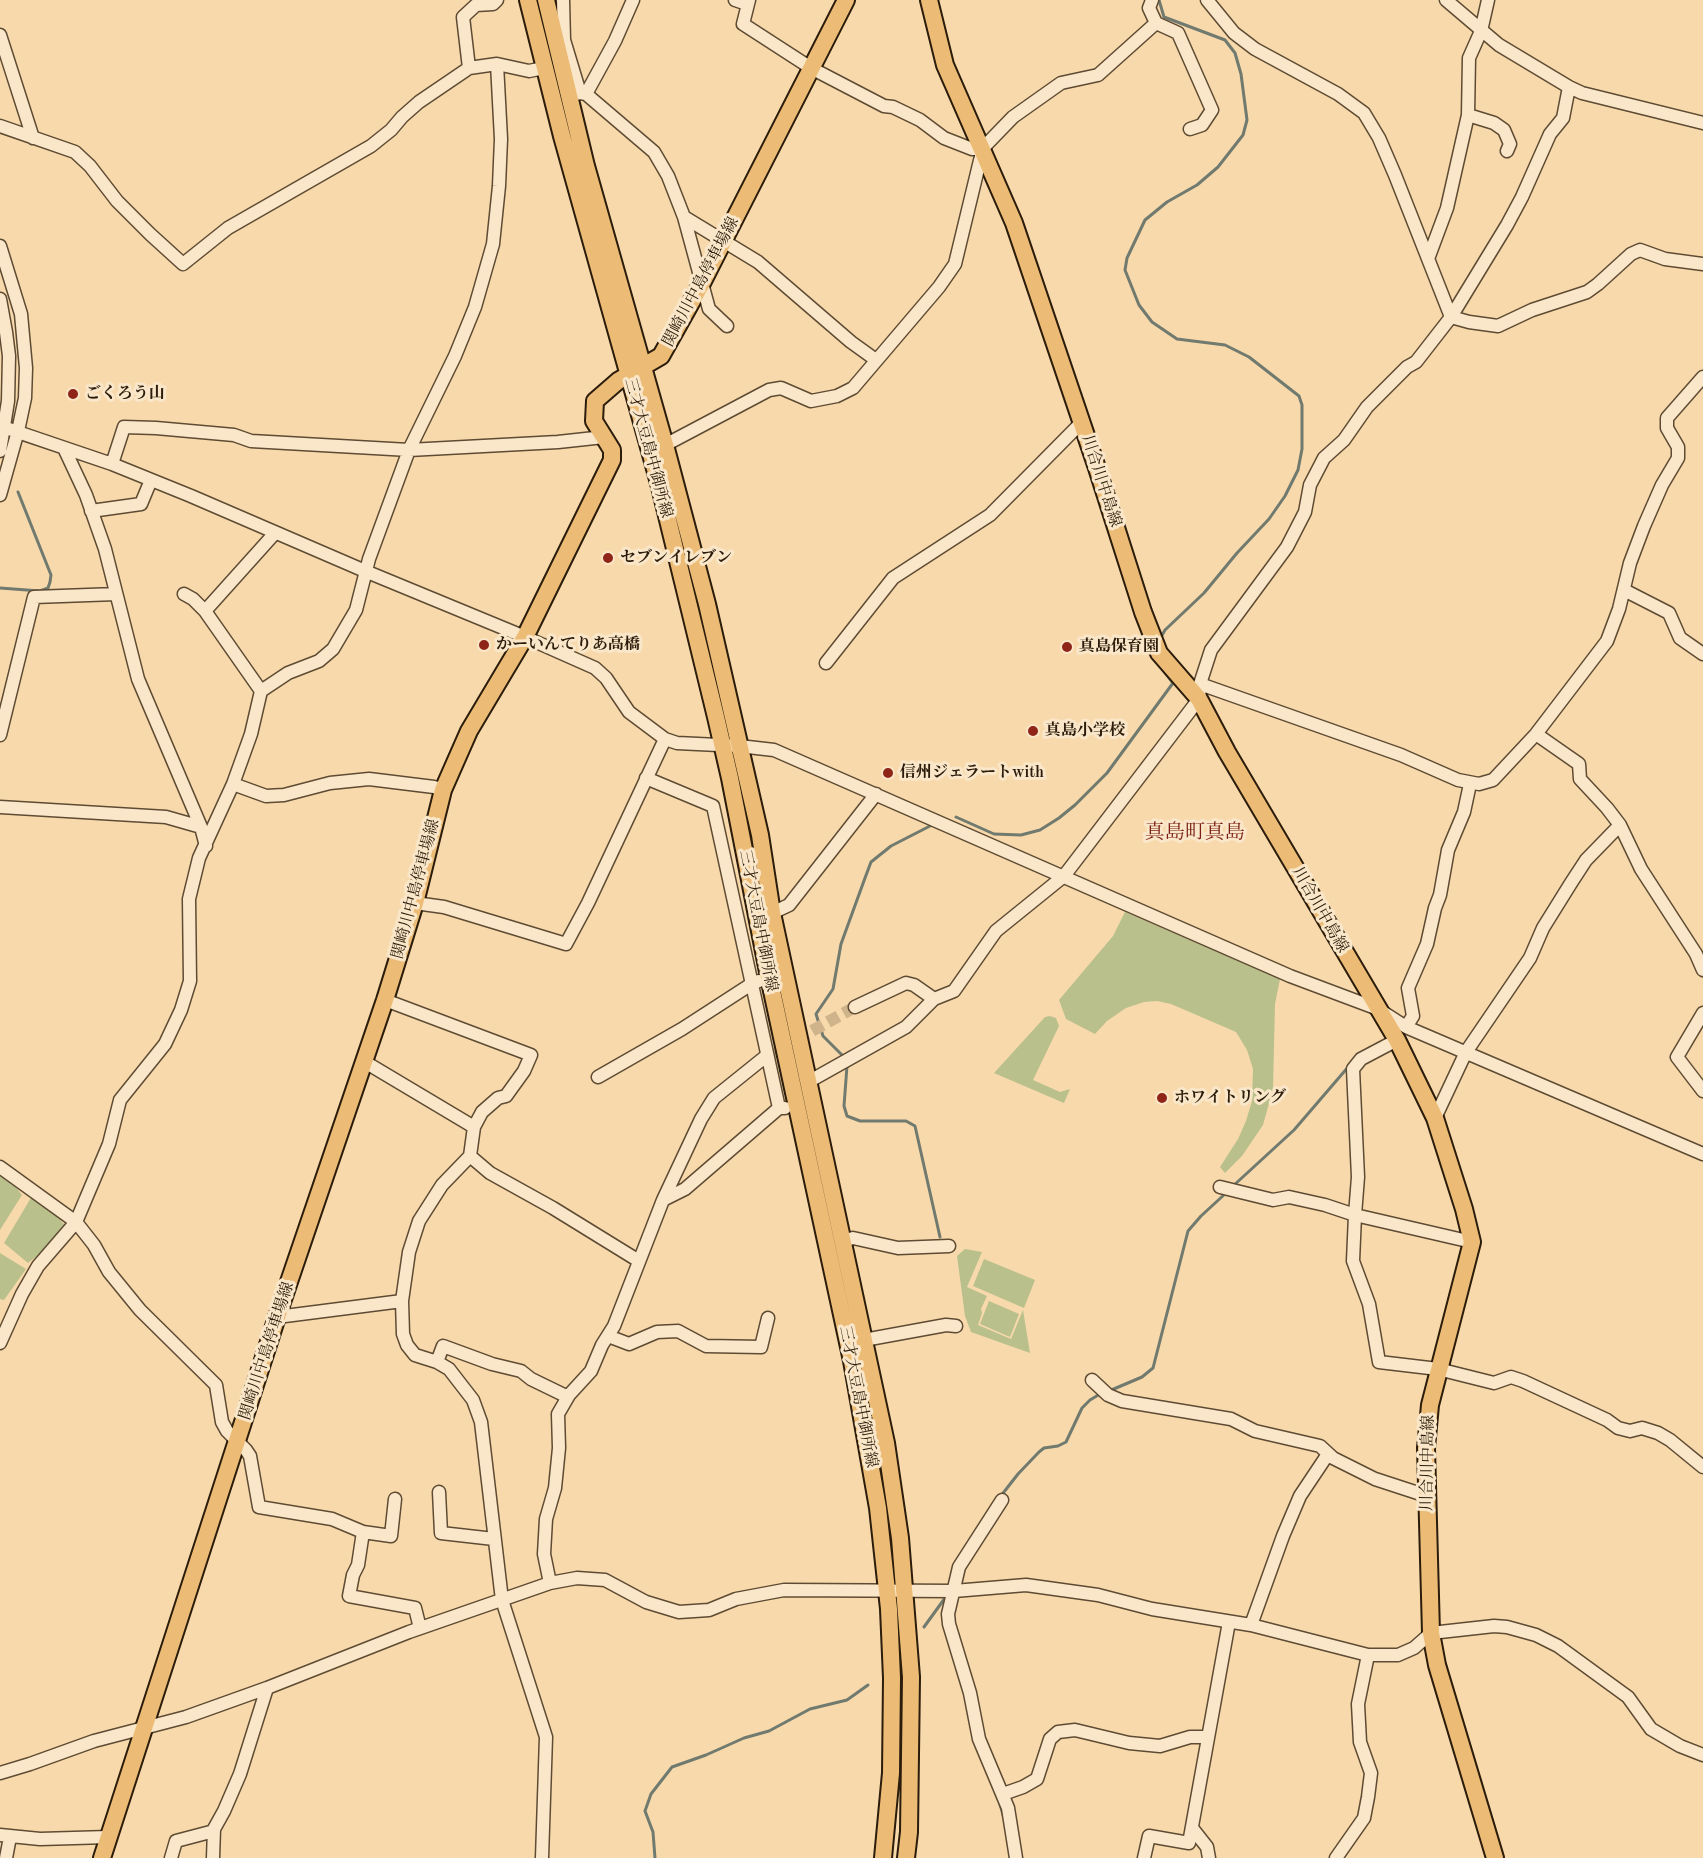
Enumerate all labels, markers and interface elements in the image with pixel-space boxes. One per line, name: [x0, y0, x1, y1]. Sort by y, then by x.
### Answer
street label: 関崎川中島停車場線: [659, 214, 743, 350]
street label: 三才大豆島中御所線: [620, 376, 676, 520]
place label: ごくろう山: [85, 384, 165, 404]
marker: ごくろう山: [66, 387, 80, 401]
street label: 川合川中島線: [1077, 432, 1125, 530]
place label: セブンイレブン: [620, 548, 732, 568]
marker: セブンイレブン: [601, 551, 615, 565]
place label: かーいんてりあ高橋: [496, 635, 640, 655]
place label: 真島保育園: [1079, 637, 1159, 657]
marker: かーいんてりあ高橋: [477, 638, 491, 652]
marker: 真島保育園: [1060, 640, 1074, 654]
place label: 真島小学校: [1045, 721, 1125, 741]
marker: 真島小学校: [1026, 724, 1040, 738]
place label: 信州ジェラートwith: [900, 763, 1044, 783]
marker: 信州ジェラートwith: [881, 766, 895, 780]
street label: 関崎川中島停車場線: [388, 817, 444, 961]
district label: 真島町真島: [1145, 821, 1245, 845]
street label: 三才大豆島中御所線: [735, 848, 781, 994]
street label: 川合川中島線: [1288, 864, 1352, 956]
place label: ホワイトリング: [1174, 1088, 1286, 1108]
marker: ホワイトリング: [1155, 1091, 1169, 1105]
street label: 関崎川中島停車場線: [236, 1280, 298, 1422]
street label: 三才大豆島中御所線: [835, 1324, 881, 1470]
street label: 川合川中島線: [1418, 1415, 1438, 1511]

